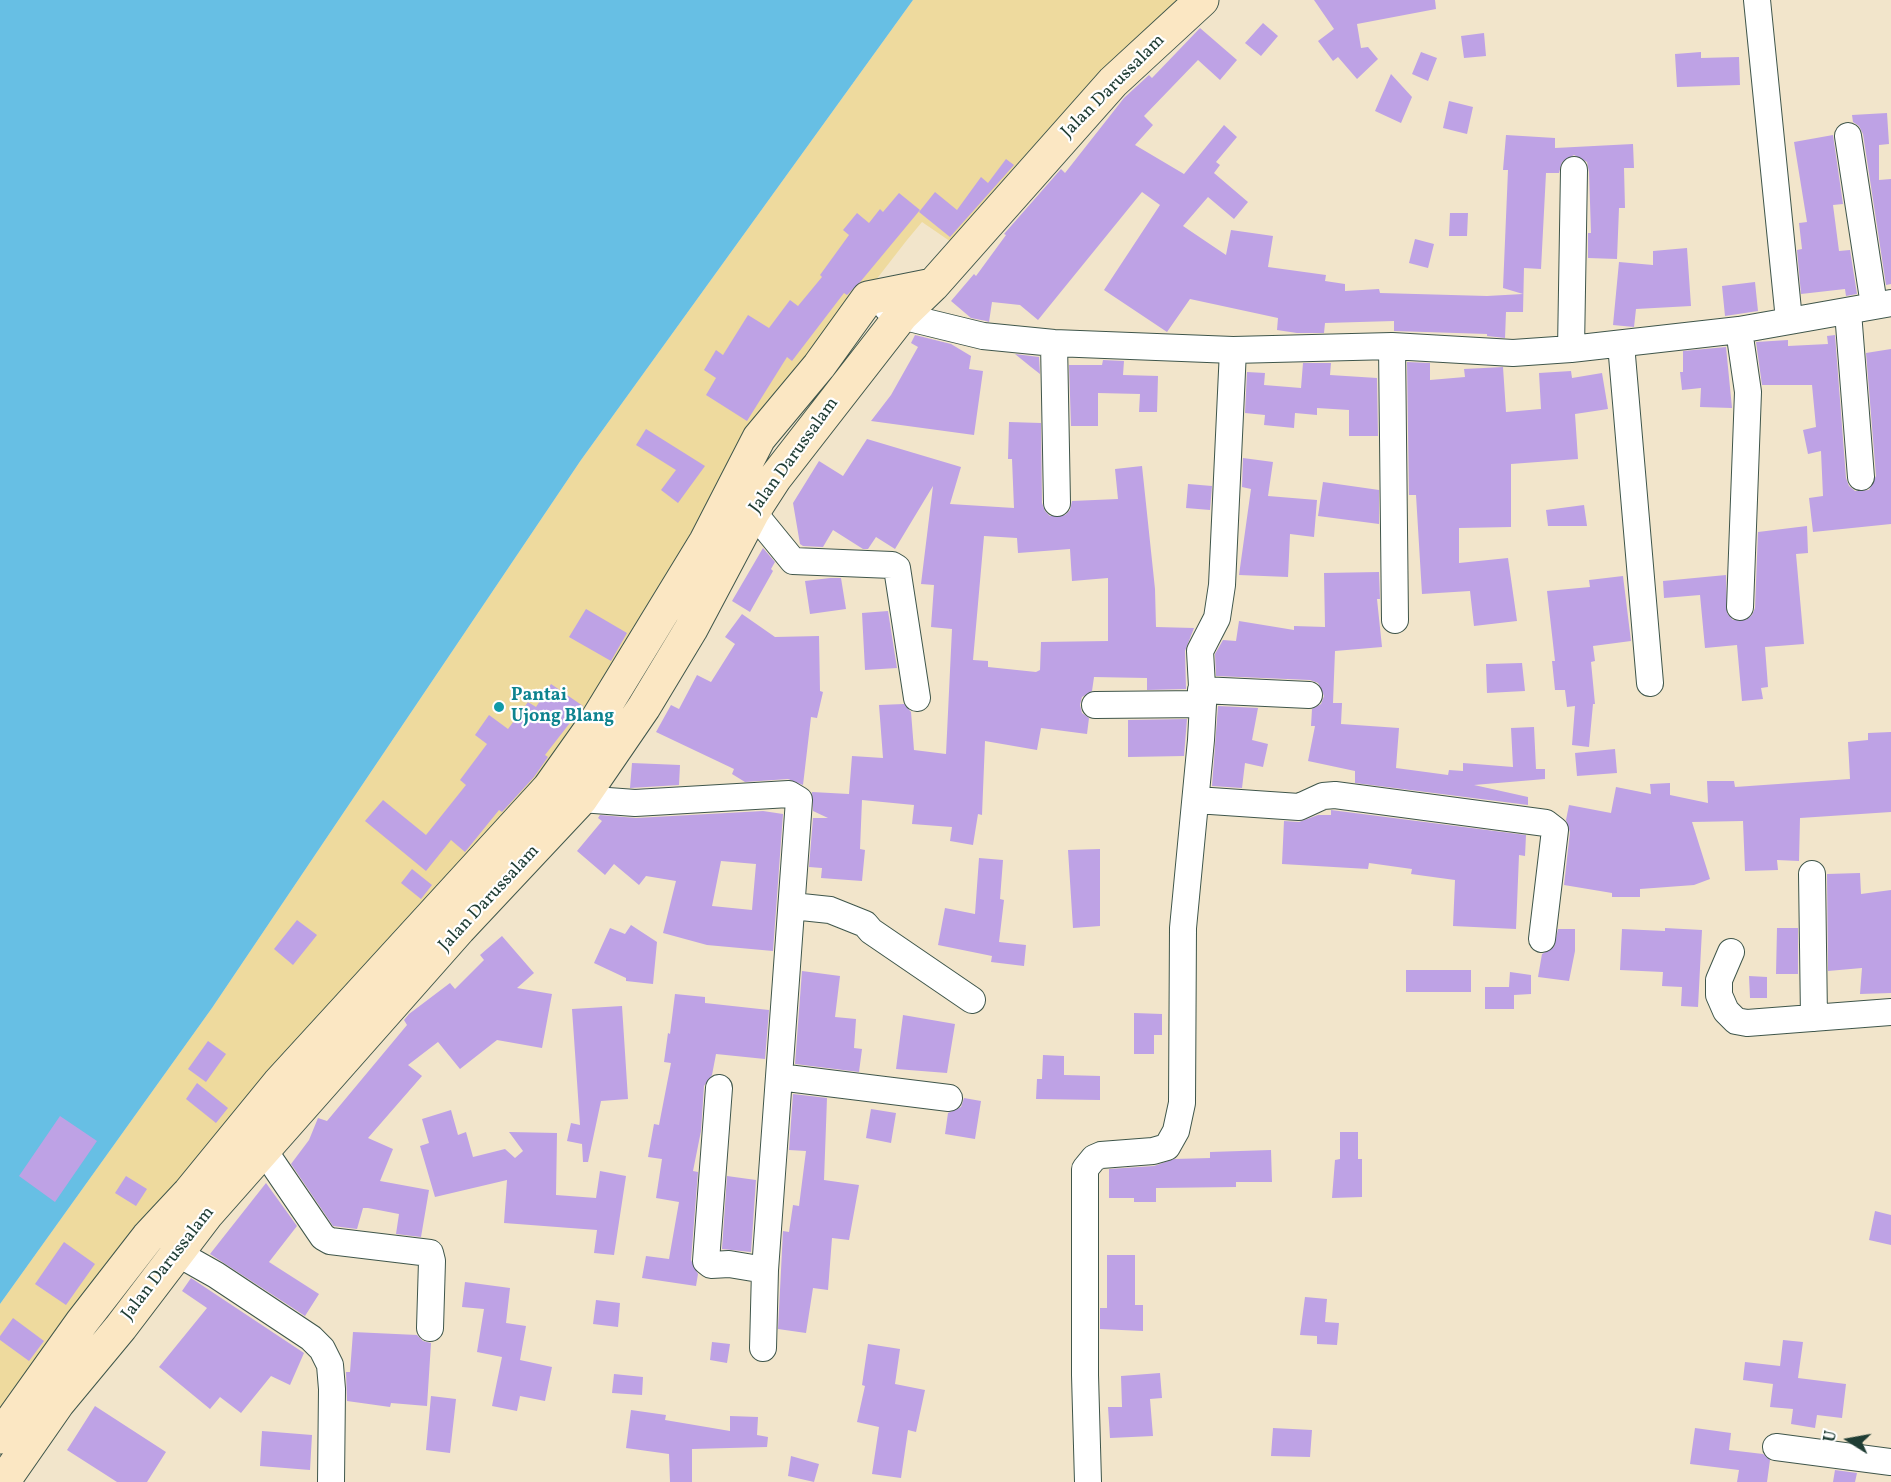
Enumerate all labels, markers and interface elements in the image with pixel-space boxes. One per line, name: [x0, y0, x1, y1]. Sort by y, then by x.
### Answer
street label: Jalan Darussalam: [1058, 31, 1170, 143]
street label: Jalan Darussalam: [746, 394, 844, 518]
place label: Pantai Ujong Blang: [511, 686, 614, 728]
marker: Pantai Ujong Blang: [492, 700, 506, 714]
street label: Jalan Darussalam: [435, 841, 545, 957]
street label: Jalan Darussalam: [118, 1203, 220, 1325]
north arrow: [1819, 1410, 1879, 1470]
text: U: [1819, 1429, 1843, 1444]

